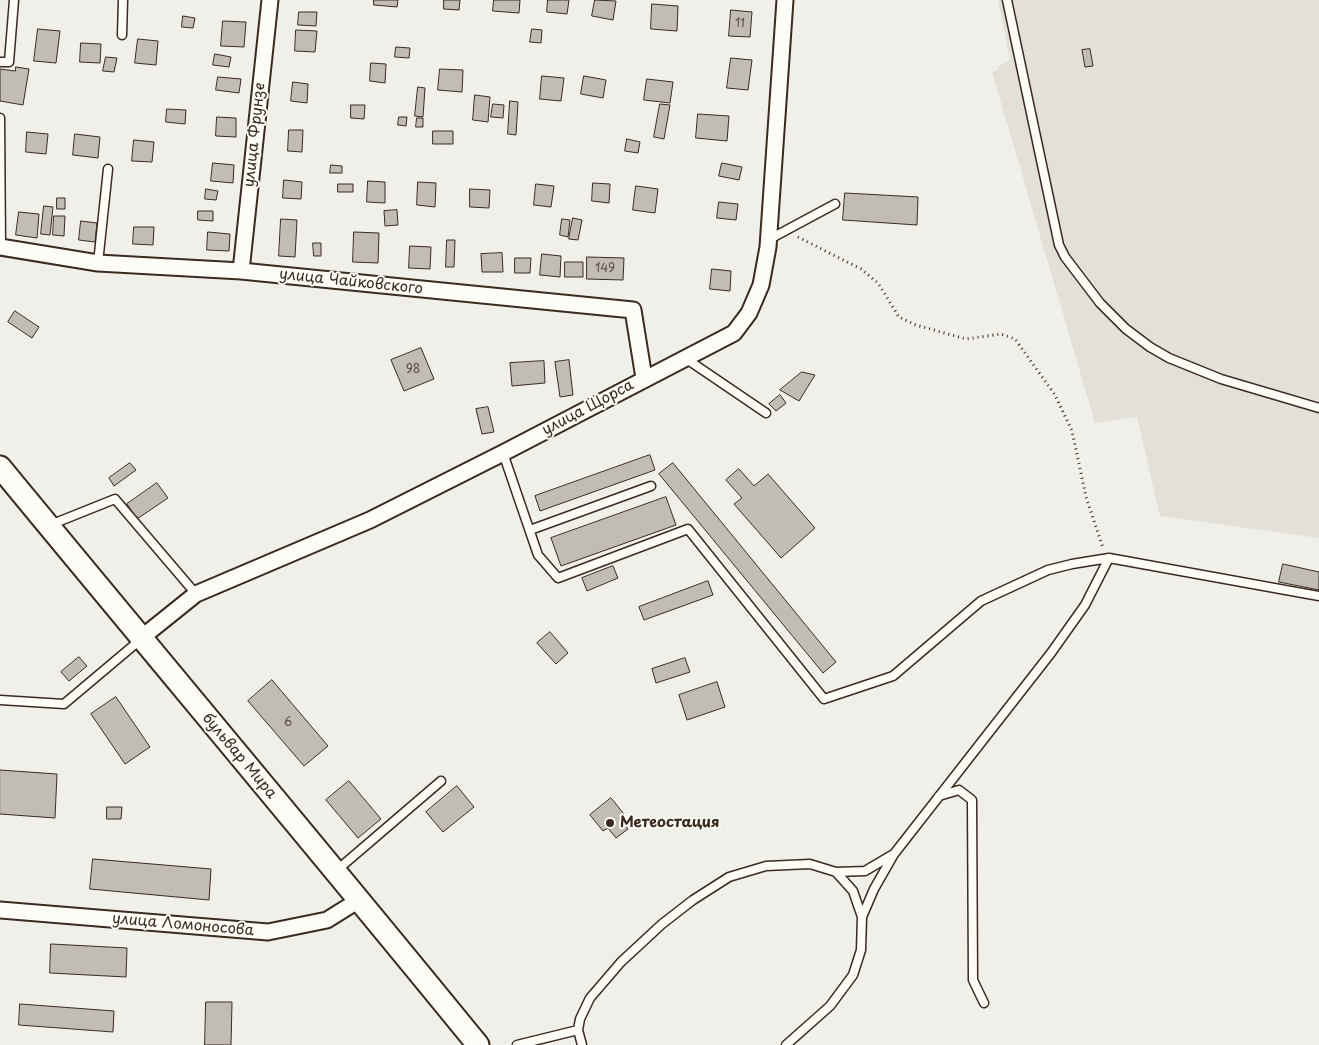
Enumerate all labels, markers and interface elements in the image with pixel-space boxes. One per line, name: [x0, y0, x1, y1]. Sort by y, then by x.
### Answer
house number: 11: [735, 17, 745, 31]
street label: улица Фрунзе: [241, 82, 269, 188]
house number: 149: [595, 262, 615, 276]
street label: улица Чайковского: [278, 265, 424, 299]
house number: 98: [406, 363, 420, 377]
street label: улица Щорса: [539, 376, 637, 440]
street label: бульвар Мира: [198, 709, 280, 803]
house number: 6: [284, 716, 292, 730]
place label: Метеостация: [620, 814, 719, 832]
marker: Метеостация: [604, 817, 616, 829]
street label: улица Ломоносова: [111, 910, 255, 940]

